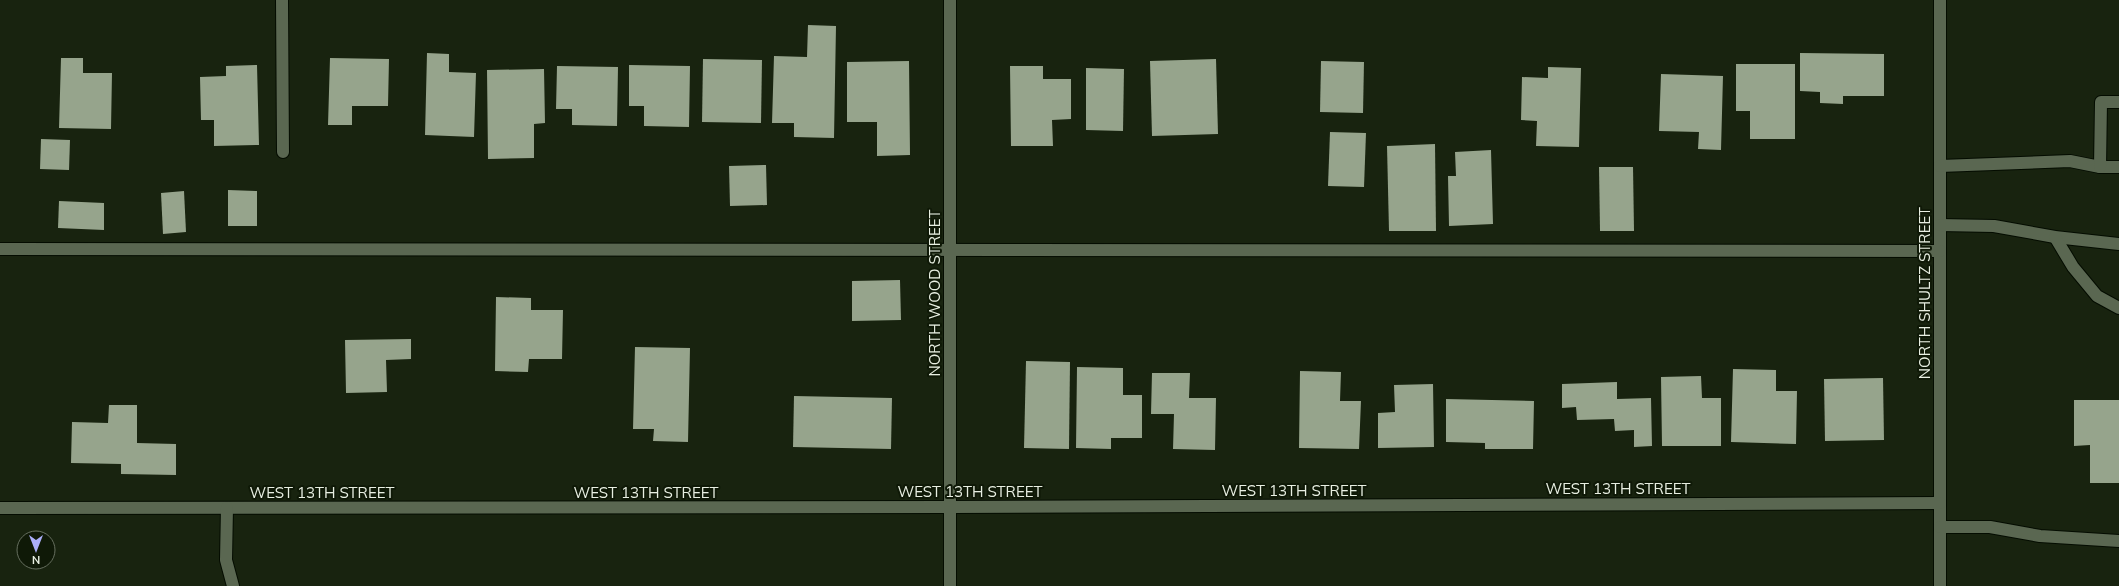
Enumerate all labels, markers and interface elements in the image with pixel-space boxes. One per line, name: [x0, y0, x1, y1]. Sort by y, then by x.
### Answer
street label: NORTH SHULTZ STREET: [1915, 207, 1934, 379]
street label: NORTH WOOD STREET: [925, 209, 944, 377]
street label: WEST 13TH STREET: [1546, 479, 1690, 498]
street label: WEST 13TH STREET: [1222, 481, 1366, 500]
street label: WEST 13TH STREET: [898, 482, 1042, 501]
street label: WEST 13TH STREET: [250, 483, 394, 502]
street label: WEST 13TH STREET: [574, 483, 718, 502]
north arrow: [16, 530, 56, 570]
text: N: [32, 553, 40, 567]

